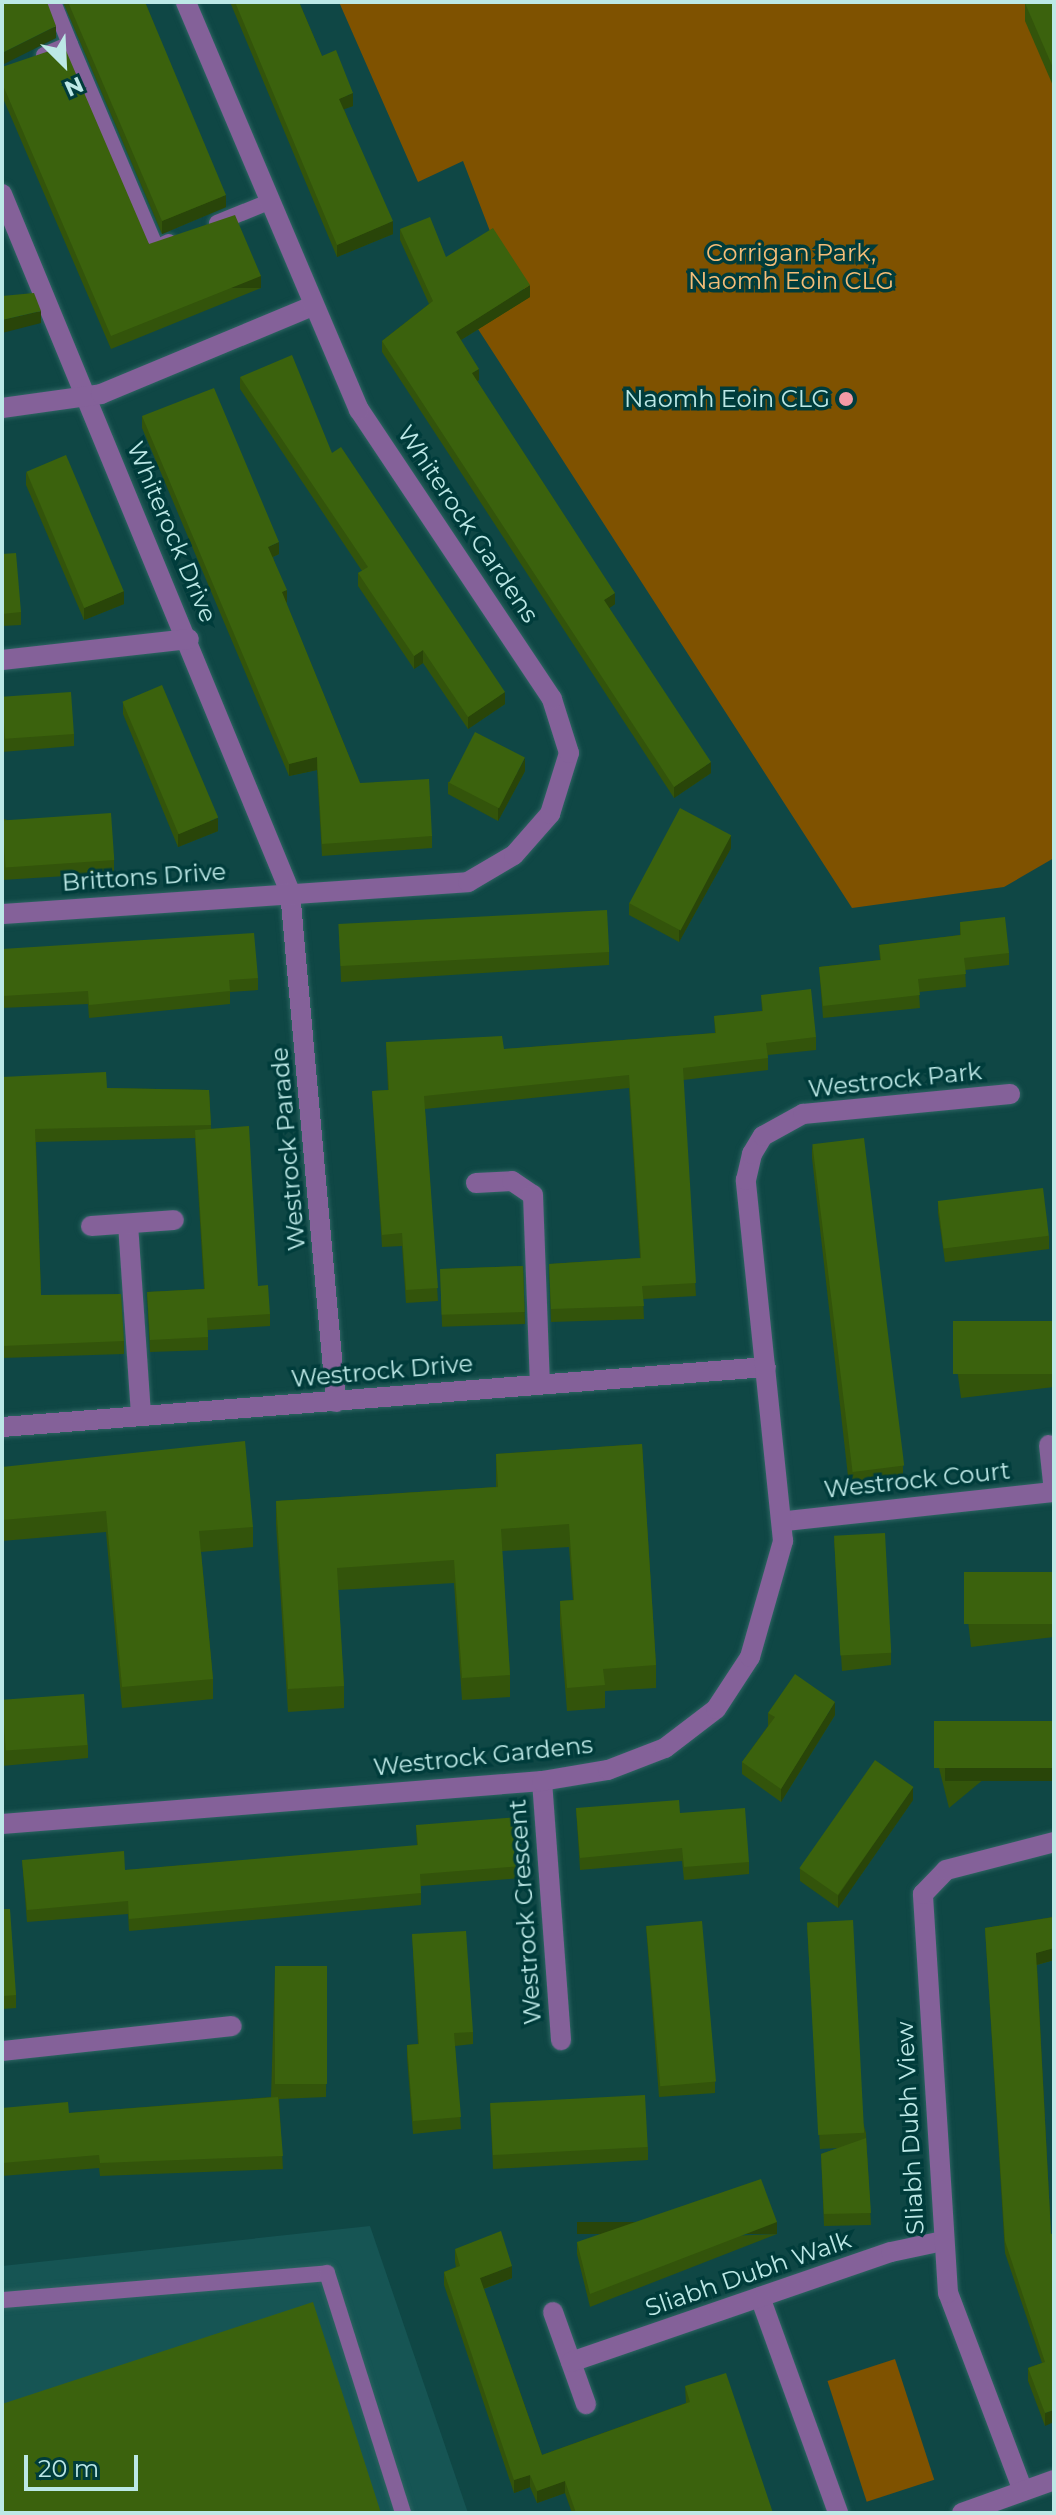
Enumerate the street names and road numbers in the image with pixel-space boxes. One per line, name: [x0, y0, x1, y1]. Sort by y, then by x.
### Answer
street label: Whiterock Gardens: [391, 420, 545, 628]
street label: Whiterock Drive: [121, 437, 223, 627]
street label: Brittons Drive: [61, 857, 227, 897]
street label: Westrock Parade: [265, 1046, 311, 1252]
street label: Westrock Park: [807, 1057, 983, 1103]
street label: Westrock Drive: [290, 1349, 474, 1393]
street label: Westrock Court: [823, 1456, 1011, 1504]
street label: Westrock Gardens: [372, 1730, 594, 1782]
street label: Westrock Crescent: [503, 1798, 547, 2026]
street label: Sliabh Dubh View: [890, 2021, 930, 2235]
street label: Sliabh Dubh Walk: [641, 2225, 855, 2323]

